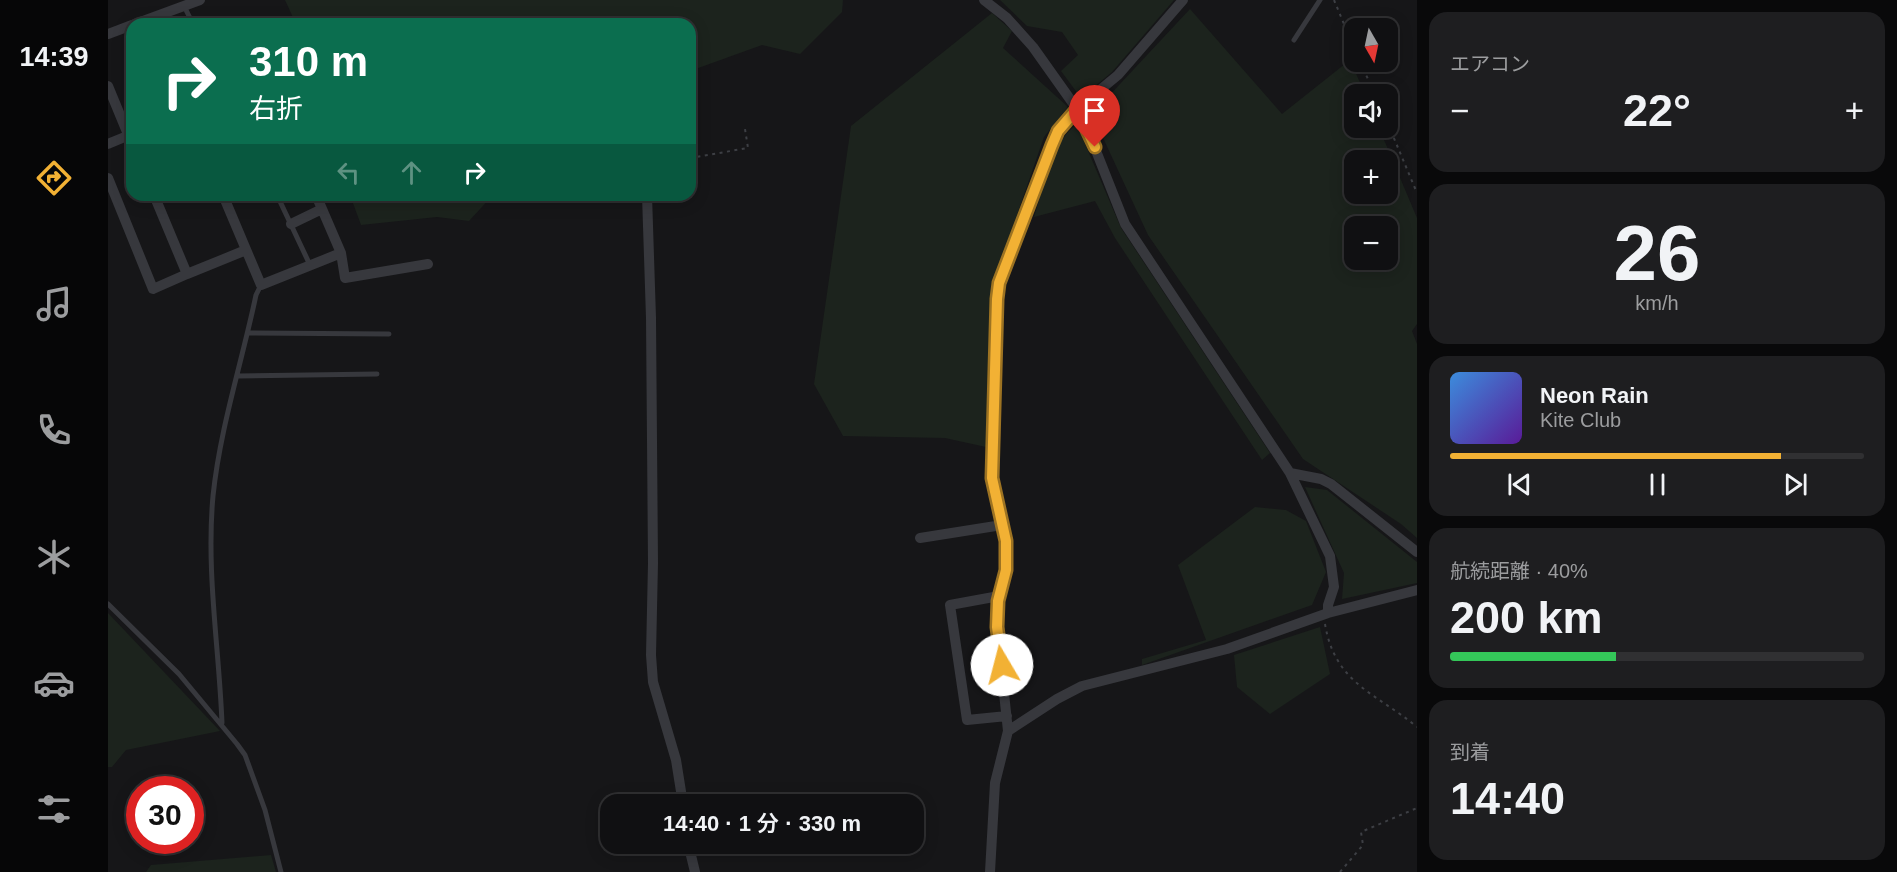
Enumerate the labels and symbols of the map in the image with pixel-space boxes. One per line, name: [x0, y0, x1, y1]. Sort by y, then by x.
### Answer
north arrow: [1344, 18, 1398, 72]
pin: [1069, 85, 1120, 147]
position arrow: [970, 633, 1034, 697]
speed limit sign: 30: [126, 776, 204, 854]

